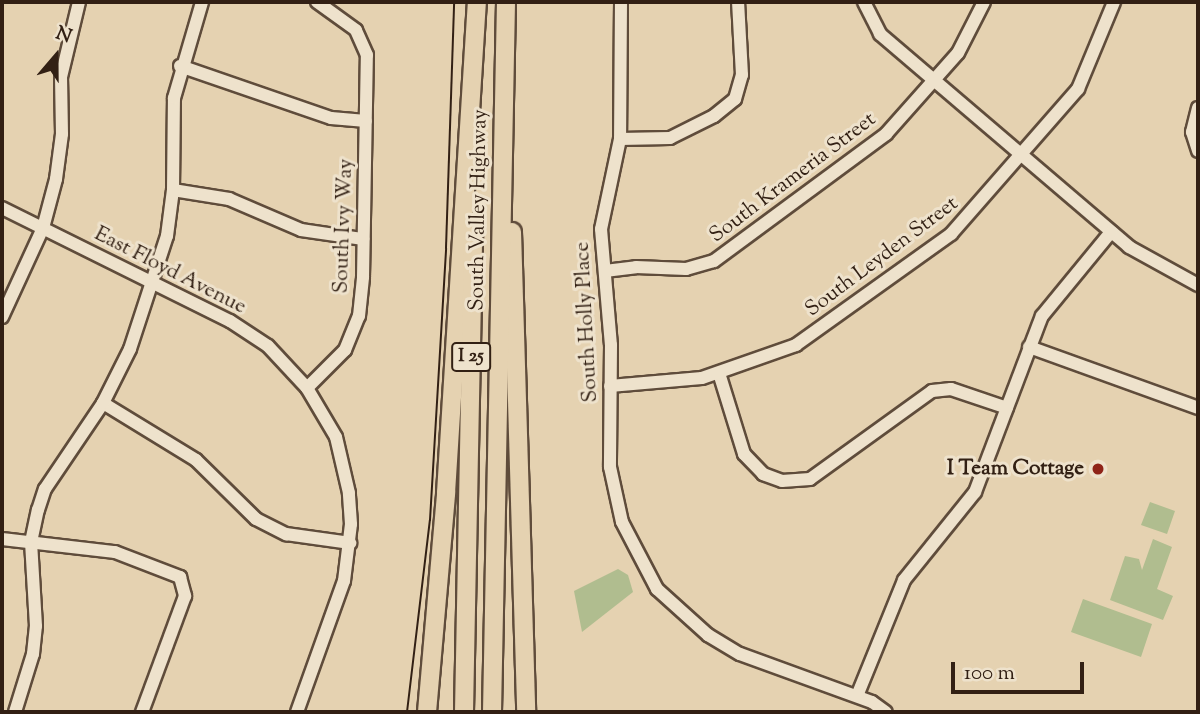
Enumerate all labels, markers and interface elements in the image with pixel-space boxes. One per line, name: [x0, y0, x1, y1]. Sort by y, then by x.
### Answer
north arrow: [21, 21, 91, 91]
text: N: [52, 21, 75, 51]
street label: South Krameria Street: [705, 107, 881, 249]
street label: South Valley Highway: [465, 109, 493, 311]
street label: South Ivy Way: [329, 158, 359, 294]
street label: South Leyden Street: [801, 191, 963, 323]
street label: East Floyd Avenue: [90, 222, 250, 320]
street label: South Holly Place: [570, 241, 604, 403]
road number: I 25: [450, 342, 492, 372]
place label: I Team Cottage: [947, 456, 1084, 482]
marker: I Team Cottage: [1090, 461, 1106, 477]
scale bar: [955, 648, 1088, 692]
text: 100 m: [964, 659, 1015, 689]

